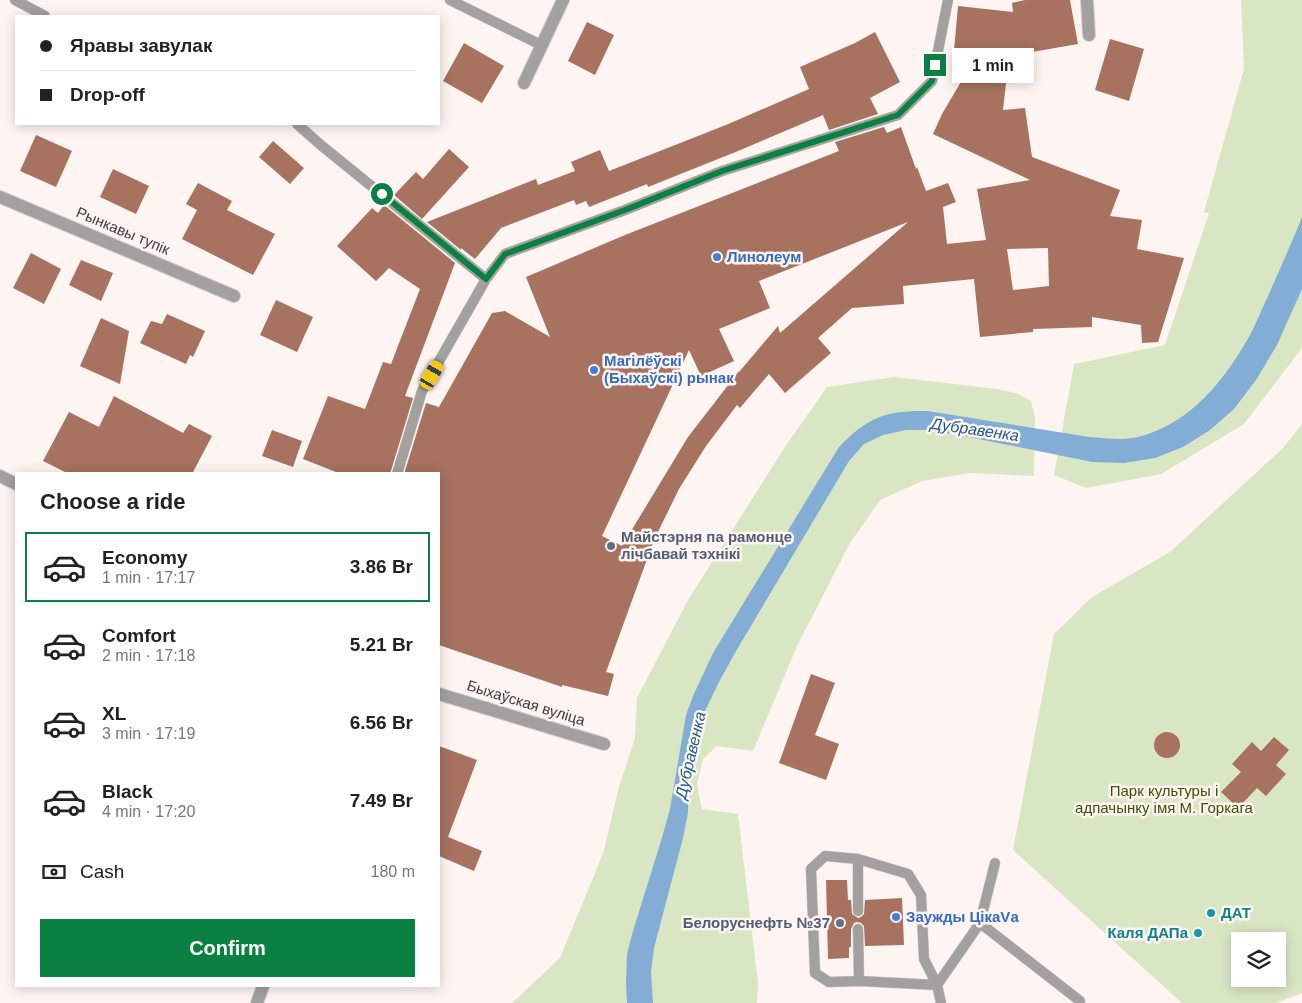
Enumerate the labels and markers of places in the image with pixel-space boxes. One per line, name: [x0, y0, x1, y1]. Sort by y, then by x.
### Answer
place label: Линолеум: [727, 248, 801, 265]
marker: Линолеум: [711, 251, 723, 263]
place label: Магілёўскі (Быхаўскі) рынак: [604, 352, 734, 386]
marker: Магілёўскі (Быхаўскі) рынак: [588, 364, 600, 376]
place label: Майстэрня па рамонце лічбавай тэхнікі: [621, 528, 792, 562]
marker: Майстэрня па рамонце лічбавай тэхнікі: [605, 540, 617, 552]
place label: ДАТ: [1221, 904, 1251, 921]
marker: ДАТ: [1205, 907, 1217, 919]
place label: Заужды ЦікаVа: [906, 908, 1019, 925]
marker: Заужды ЦікаVа: [890, 911, 902, 923]
place label: Белоруснефть №37: [683, 914, 830, 931]
marker: Белоруснефть №37: [834, 917, 846, 929]
place label: Каля ДАПа: [1107, 924, 1189, 941]
marker: Каля ДАПа: [1192, 927, 1204, 939]

